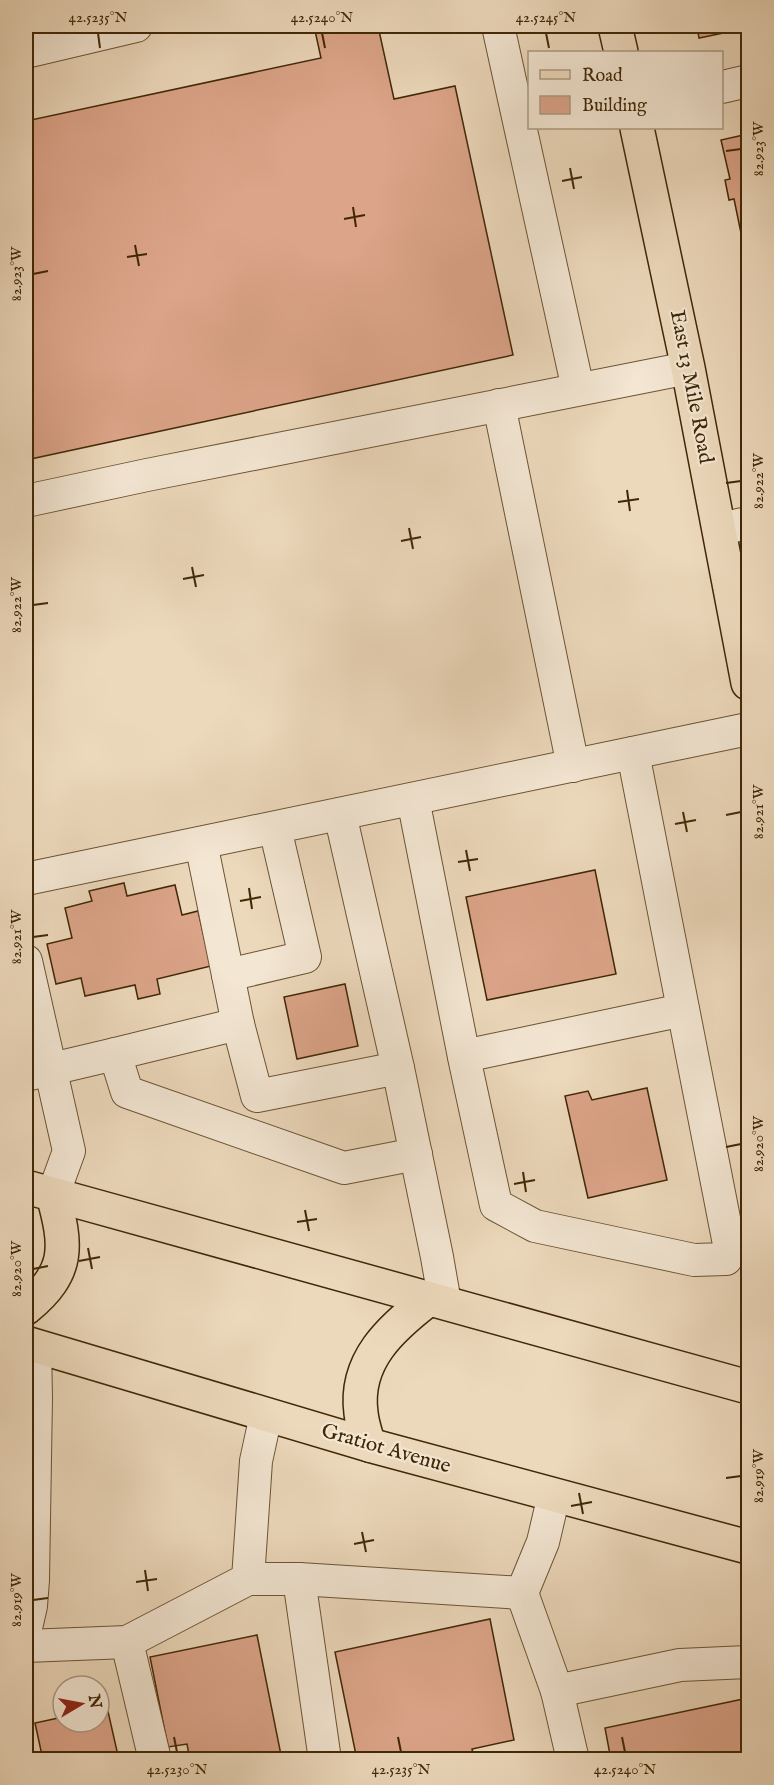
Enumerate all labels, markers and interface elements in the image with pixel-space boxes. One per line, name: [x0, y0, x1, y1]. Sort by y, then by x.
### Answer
text: 42.5235°N: [69, 8, 127, 27]
text: 42.5240°N: [291, 8, 353, 27]
text: 42.5245°N: [516, 8, 576, 27]
legend: [528, 51, 723, 129]
text: Road: [582, 65, 623, 88]
text: Building: [582, 95, 647, 118]
text: 82.923°W: [749, 121, 768, 176]
text: 82.923°W: [7, 246, 26, 301]
street label: East 13 Mile Road: [663, 308, 719, 467]
text: 82.922°W: [749, 452, 768, 509]
text: 82.922°W: [7, 576, 26, 633]
text: 82.921°W: [749, 784, 768, 839]
text: 82.921°W: [7, 909, 26, 964]
text: 82.920°W: [749, 1115, 768, 1172]
text: 82.920°W: [7, 1240, 26, 1297]
street label: Gratiot Avenue: [318, 1418, 454, 1480]
text: 82.919°W: [749, 1448, 768, 1503]
text: 82.919°W: [7, 1572, 26, 1627]
north arrow: [51, 1674, 111, 1734]
text: N: [83, 1692, 105, 1710]
text: 42.5230°N: [147, 1760, 207, 1779]
text: 42.5235°N: [372, 1760, 430, 1779]
text: 42.5240°N: [594, 1760, 656, 1779]

